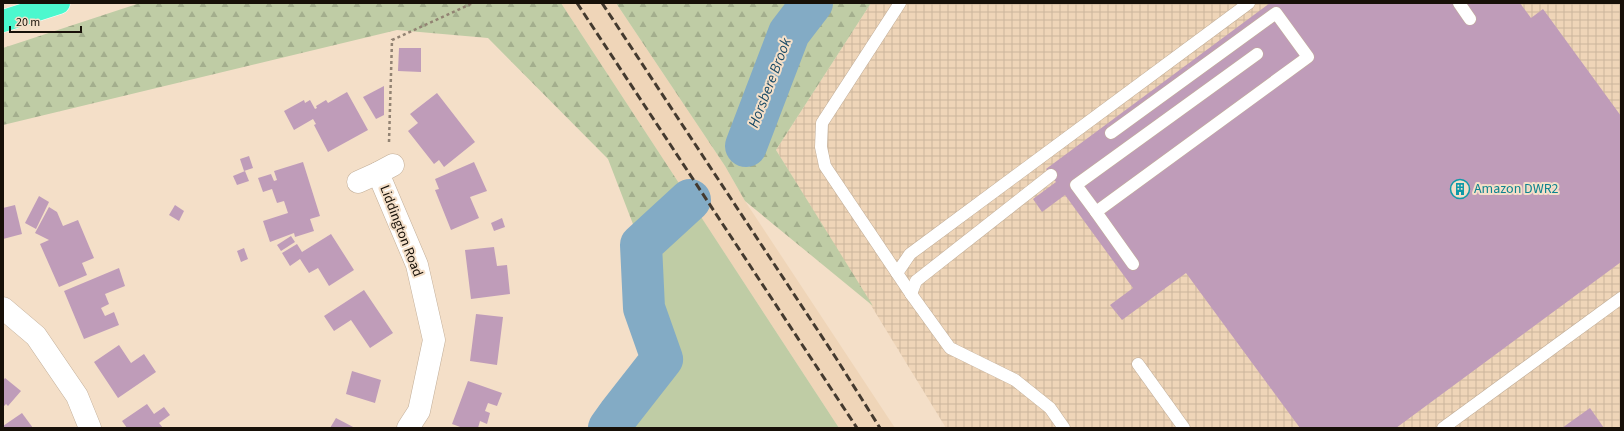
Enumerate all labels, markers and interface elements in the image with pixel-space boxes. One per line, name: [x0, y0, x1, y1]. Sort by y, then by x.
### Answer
scale bar: [10, 8, 81, 34]
text: 20 m: [16, 14, 40, 31]
water label: Horsbere Brook: [743, 34, 797, 131]
building icon: Amazon DWR2: [1449, 178, 1471, 200]
place label: Amazon DWR2: [1474, 179, 1559, 199]
street label: Liddington Road: [374, 182, 428, 280]

